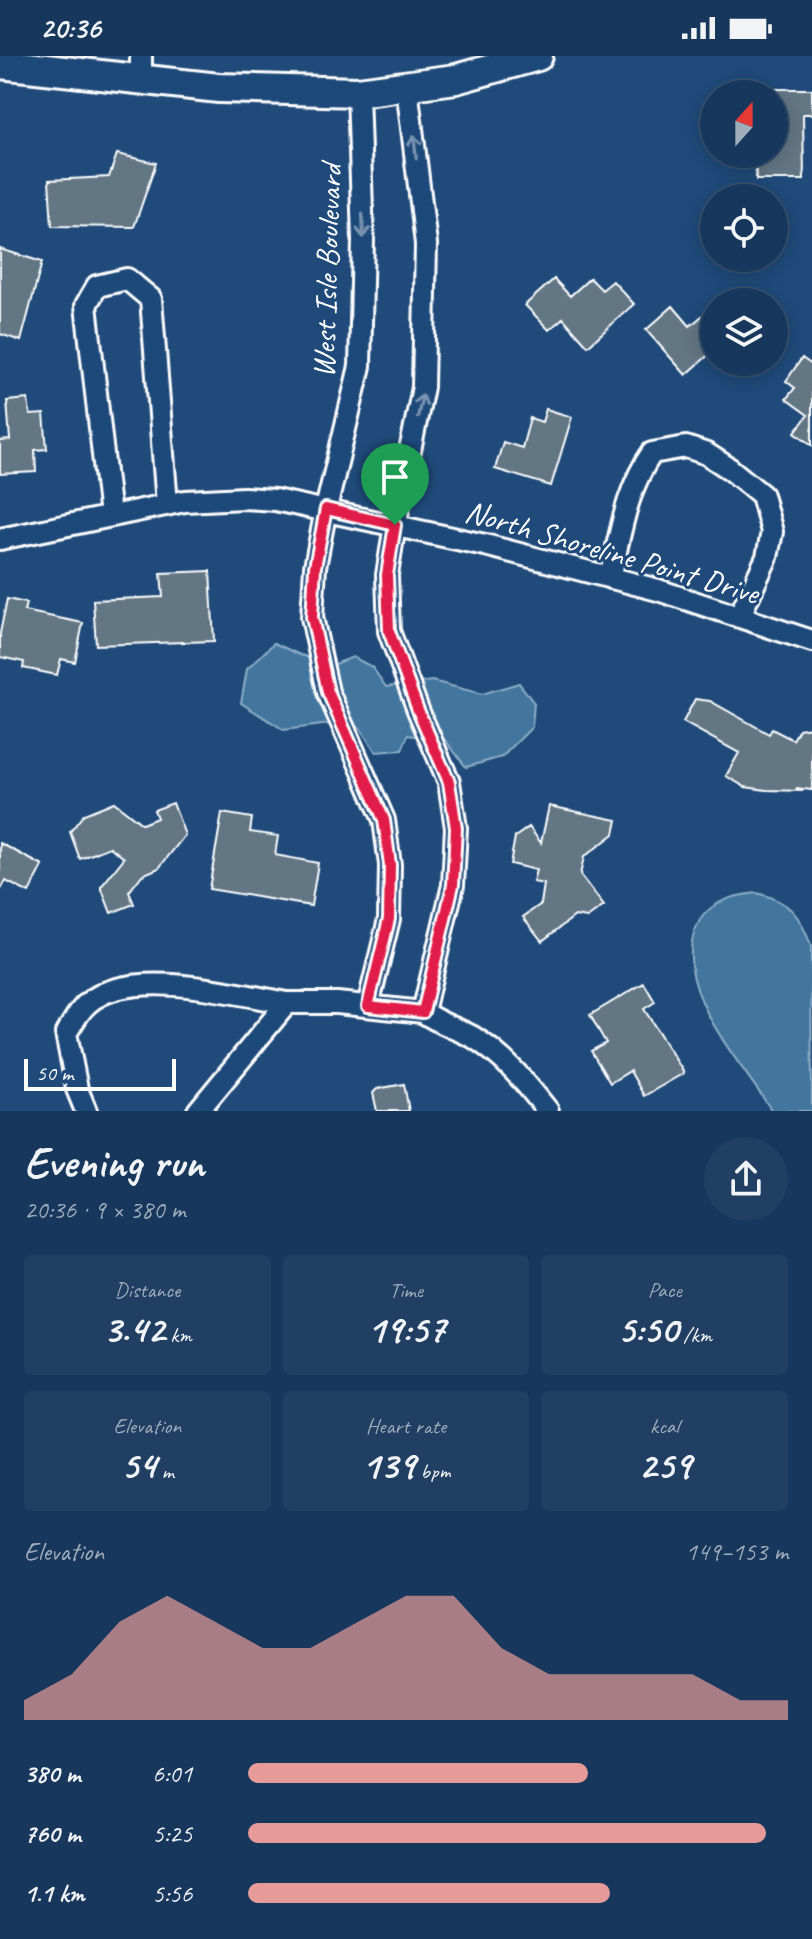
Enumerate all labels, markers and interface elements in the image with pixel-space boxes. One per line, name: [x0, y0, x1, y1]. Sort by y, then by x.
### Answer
text: 20:36: [40, 9, 101, 47]
north arrow: [700, 80, 788, 168]
map controls: [700, 80, 788, 376]
one-way arrow: [408, 134, 423, 161]
street label: West Isle Boulevard: [303, 158, 351, 378]
button: locate: [700, 184, 788, 272]
one-way arrow: [355, 212, 370, 239]
button: layers: [700, 288, 788, 376]
one-way arrow: [413, 393, 428, 419]
pin: [361, 443, 429, 525]
icon: arrive: [373, 455, 417, 499]
street label: North Shoreline Point Drive: [460, 490, 766, 614]
scale bar: [24, 1055, 176, 1091]
text: 50 m: [36, 1059, 73, 1087]
text: Evening run: [24, 1135, 204, 1190]
button: share: [704, 1137, 788, 1221]
text: 20:36 · 9 × 380 m: [24, 1193, 185, 1226]
text: Distance: [115, 1276, 180, 1304]
text: Time: [389, 1276, 423, 1304]
text: Pace: [648, 1276, 682, 1304]
text: 3.42: [103, 1304, 165, 1354]
text: 19:57: [367, 1304, 445, 1354]
text: 5:50: [617, 1304, 678, 1354]
text: km: [165, 1321, 192, 1349]
text: /km: [678, 1321, 712, 1349]
text: Elevation: [113, 1412, 181, 1440]
text: Heart rate: [366, 1412, 446, 1440]
text: kcal: [650, 1412, 679, 1440]
text: 54: [121, 1440, 156, 1490]
text: 139: [361, 1440, 415, 1490]
text: 259: [638, 1440, 691, 1490]
text: m: [156, 1457, 174, 1485]
text: bpm: [415, 1457, 451, 1485]
text: Elevation: [24, 1535, 104, 1568]
text: 149–153 m: [685, 1535, 788, 1568]
text: 380 m: [24, 1757, 80, 1790]
text: 6:01: [152, 1757, 192, 1790]
text: 760 m: [24, 1817, 81, 1850]
text: 5:25: [152, 1817, 192, 1850]
text: 1.1 km: [24, 1877, 84, 1910]
text: 5:56: [152, 1877, 192, 1910]

